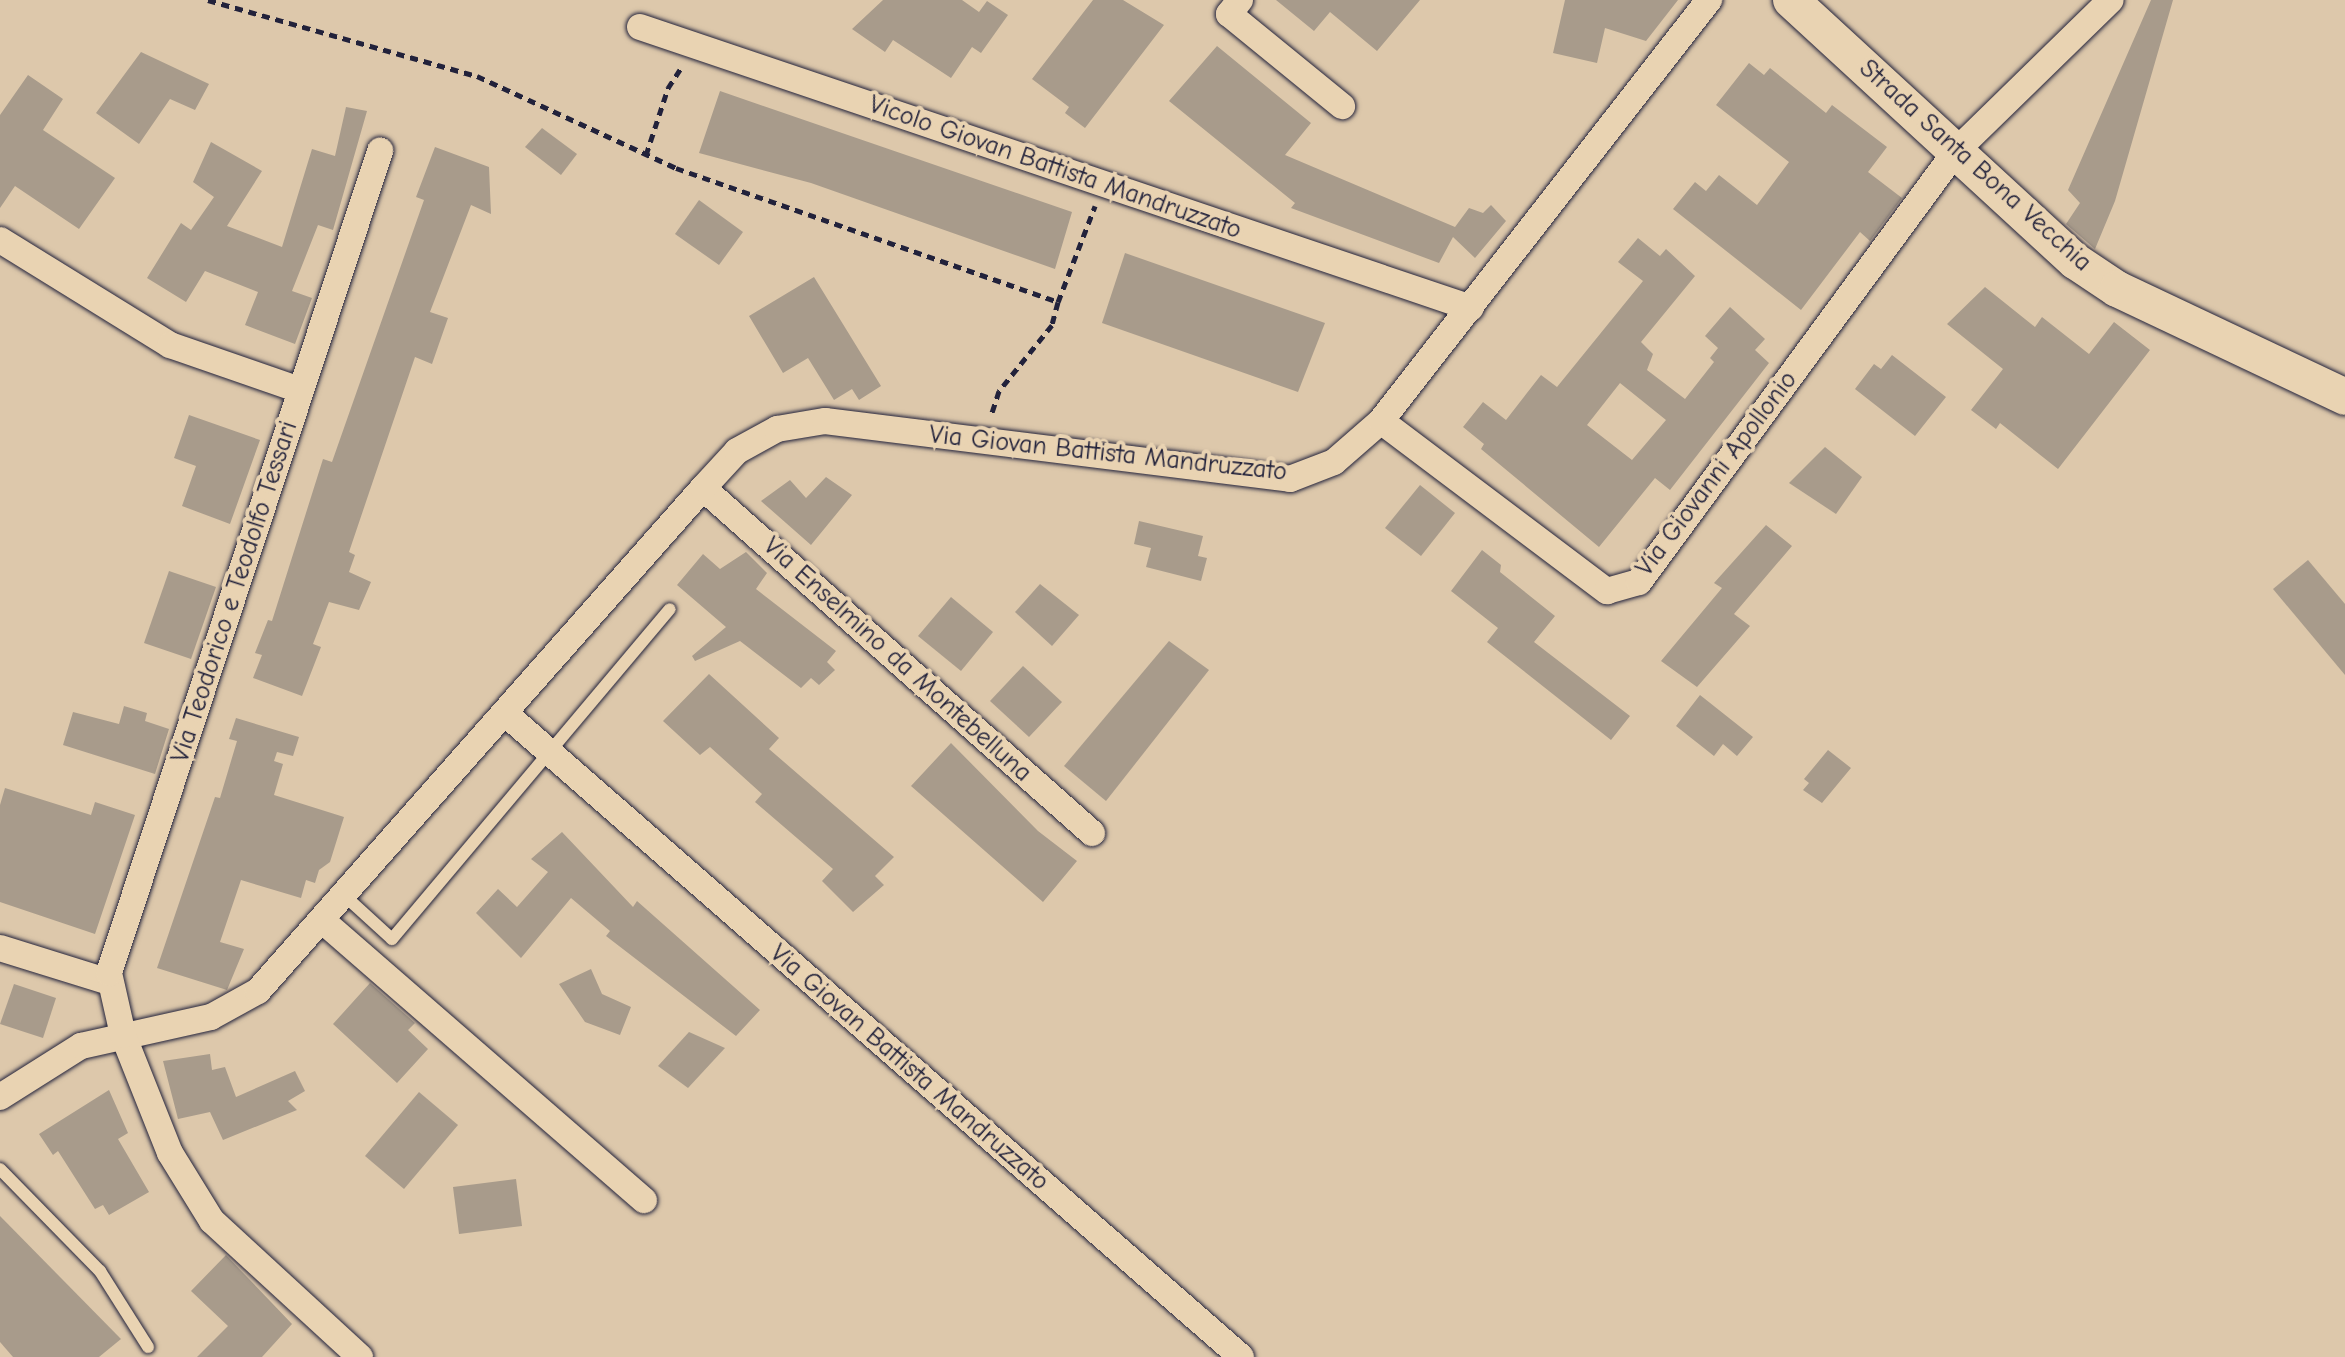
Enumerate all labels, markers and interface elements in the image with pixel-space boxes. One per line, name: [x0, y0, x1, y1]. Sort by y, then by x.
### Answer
street label: Strada Santa Bona Vecchia: [1852, 53, 2098, 279]
street label: Vicolo Giovan Battista Mandruzzato: [865, 89, 1245, 247]
street label: Via Giovanni Apollonio: [1630, 365, 1804, 583]
street label: Via Teodorico e Teodolfo Tessari: [165, 417, 305, 767]
street label: Via Giovan Battista Mandruzzato: [928, 420, 1288, 488]
street label: Via Enselmino da Montebelluna: [756, 531, 1038, 789]
street label: Via Giovan Battista Mandruzzato: [763, 938, 1055, 1198]

